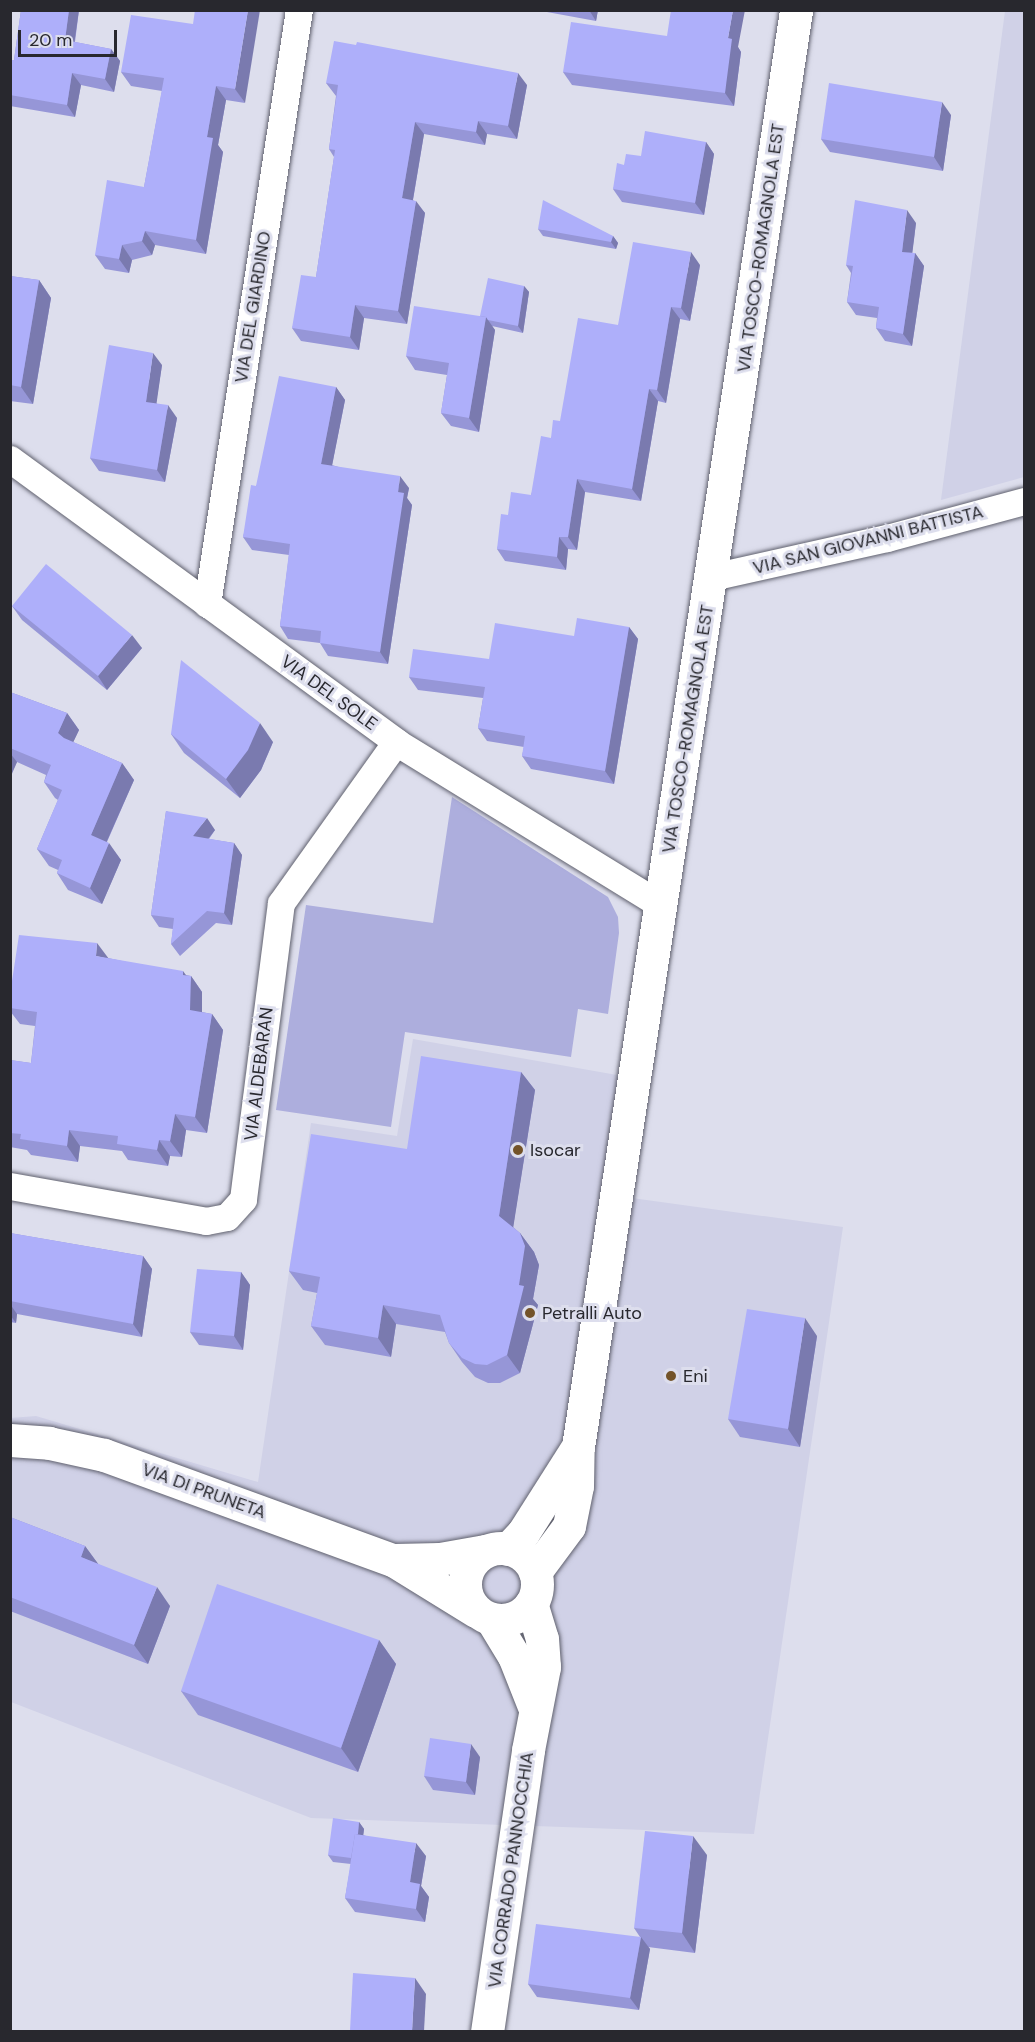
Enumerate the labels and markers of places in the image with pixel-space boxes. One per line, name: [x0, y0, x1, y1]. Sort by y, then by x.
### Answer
place label: Isocar: [530, 1139, 581, 1161]
marker: Isocar: [511, 1143, 525, 1157]
place label: Petralli Auto: [542, 1302, 642, 1324]
marker: Petralli Auto: [523, 1306, 537, 1320]
place label: Eni: [683, 1365, 708, 1387]
marker: Eni: [664, 1369, 678, 1383]

